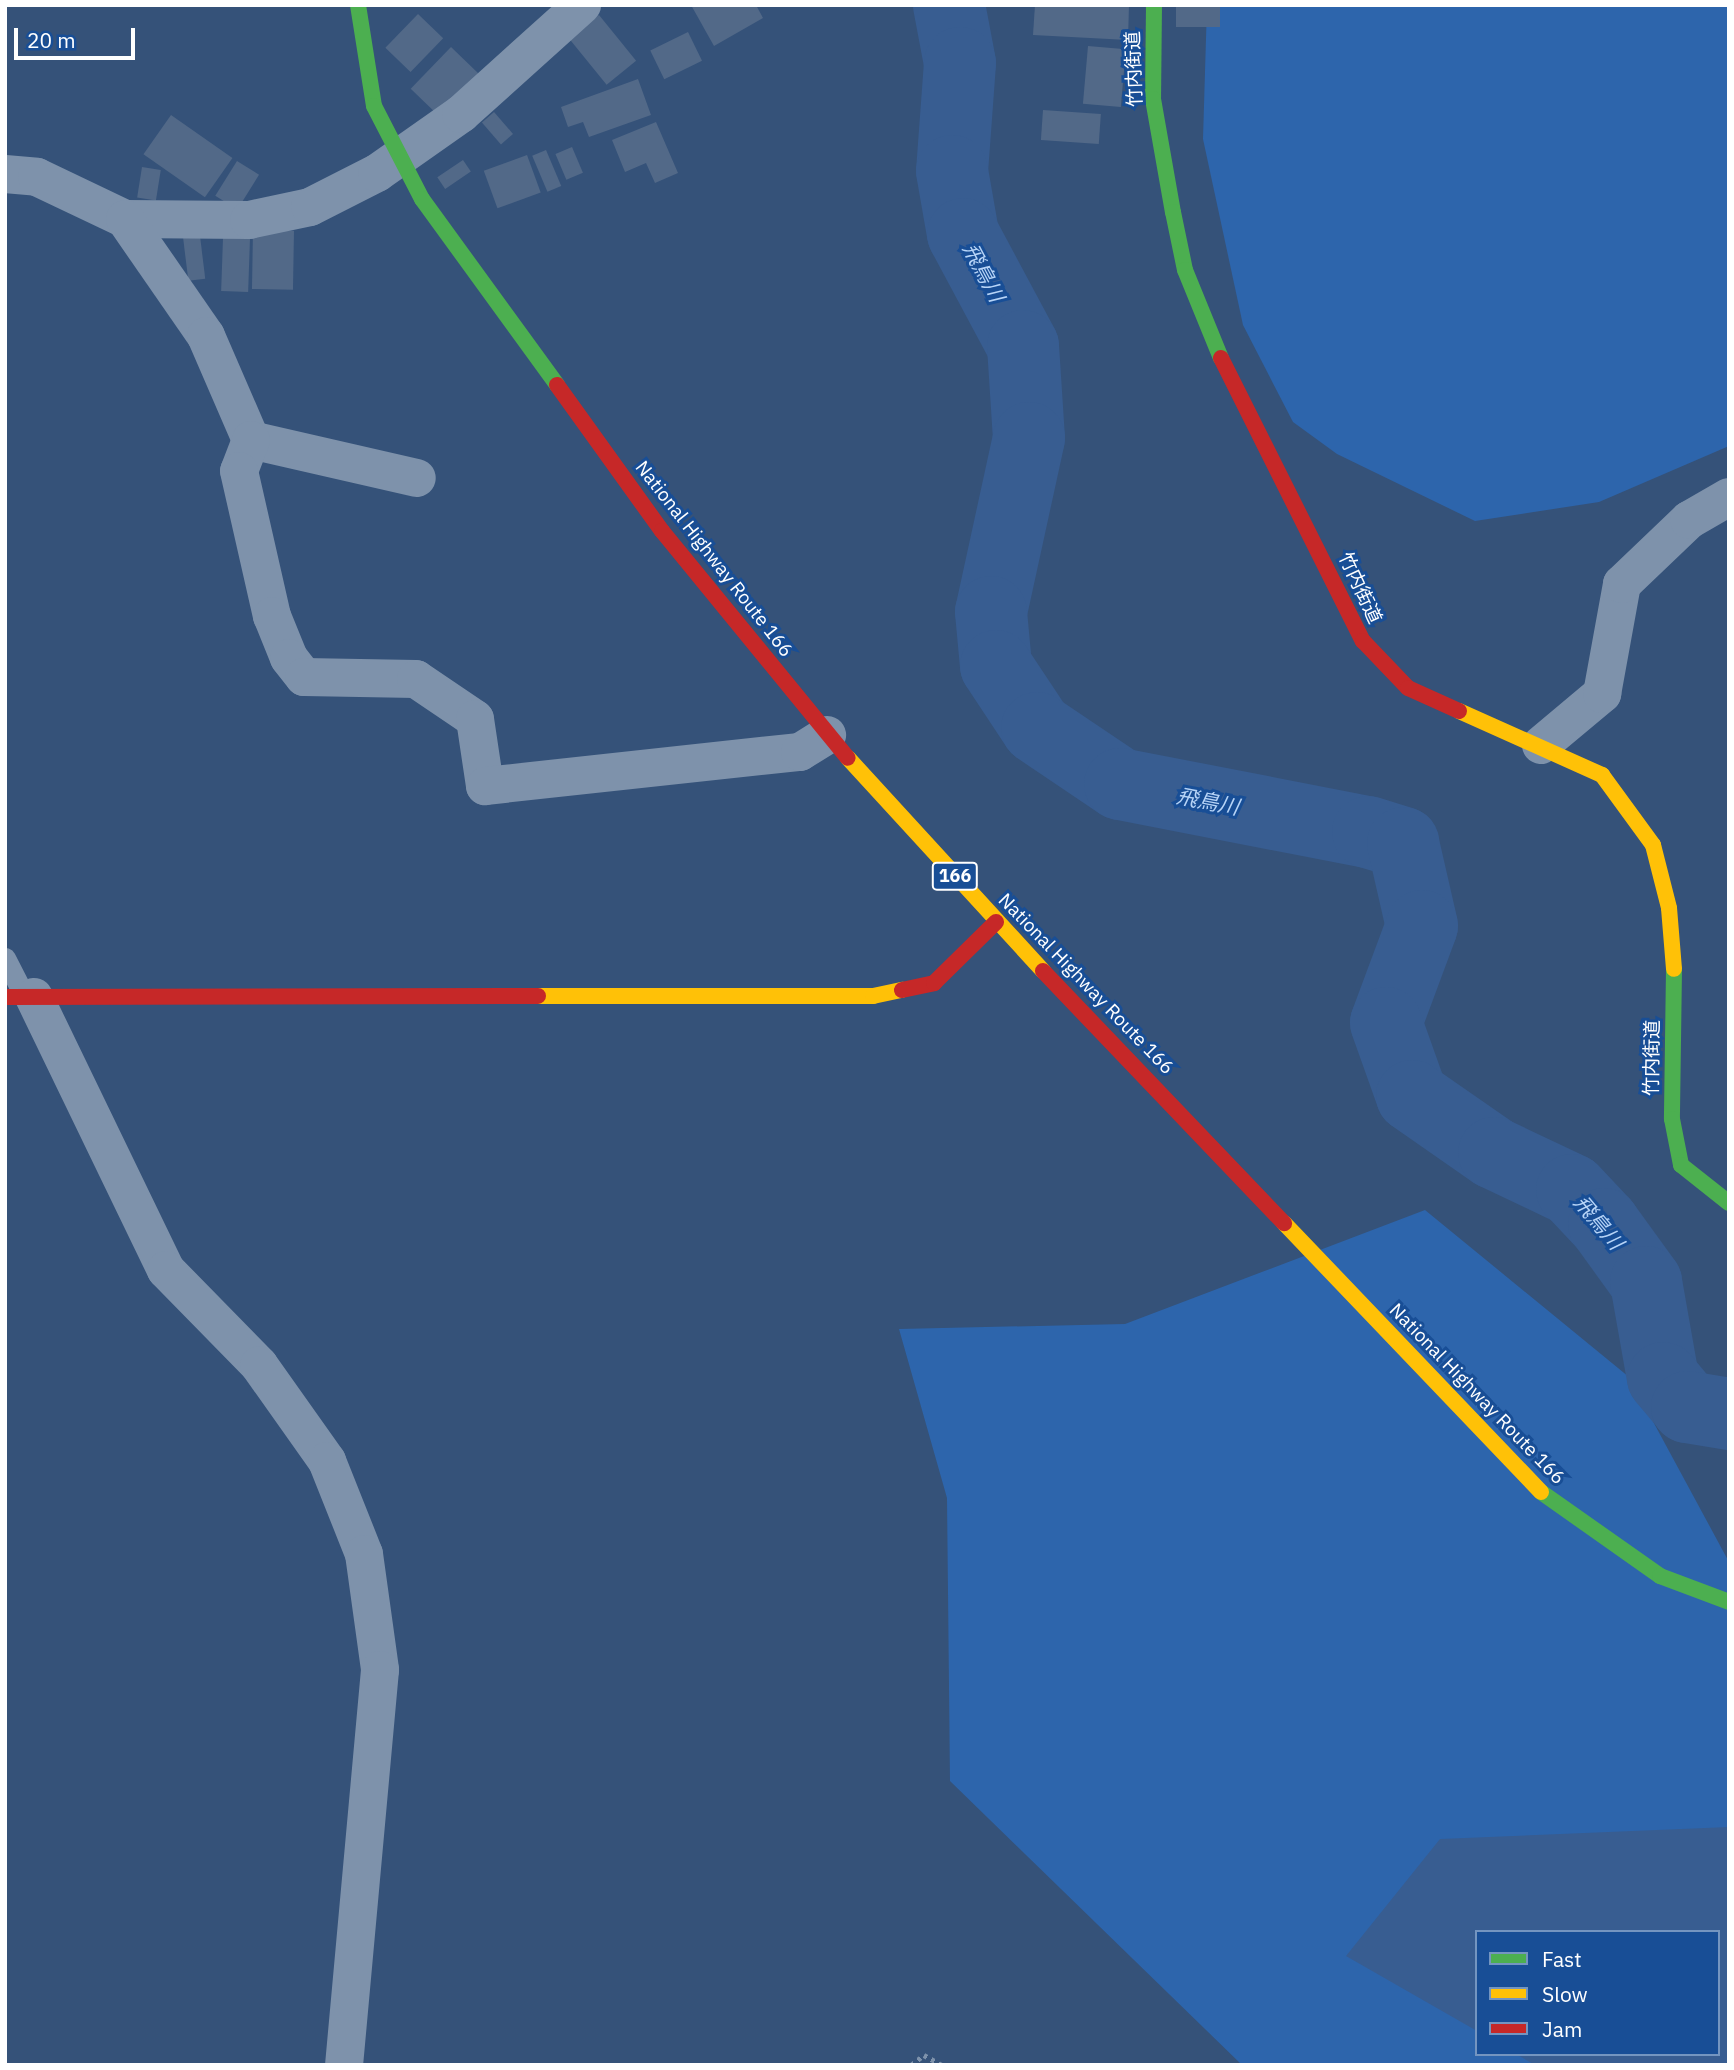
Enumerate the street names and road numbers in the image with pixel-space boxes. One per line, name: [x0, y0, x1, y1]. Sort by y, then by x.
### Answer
street label: 竹内街道: [1121, 31, 1147, 107]
street label: National Highway Route 166: [630, 456, 798, 662]
street label: 竹内街道: [1334, 549, 1386, 627]
road number: 166: [930, 862, 979, 890]
street label: National Highway Route 166: [994, 889, 1178, 1079]
street label: 竹内街道: [1640, 1020, 1664, 1096]
street label: National Highway Route 166: [1385, 1299, 1569, 1489]

